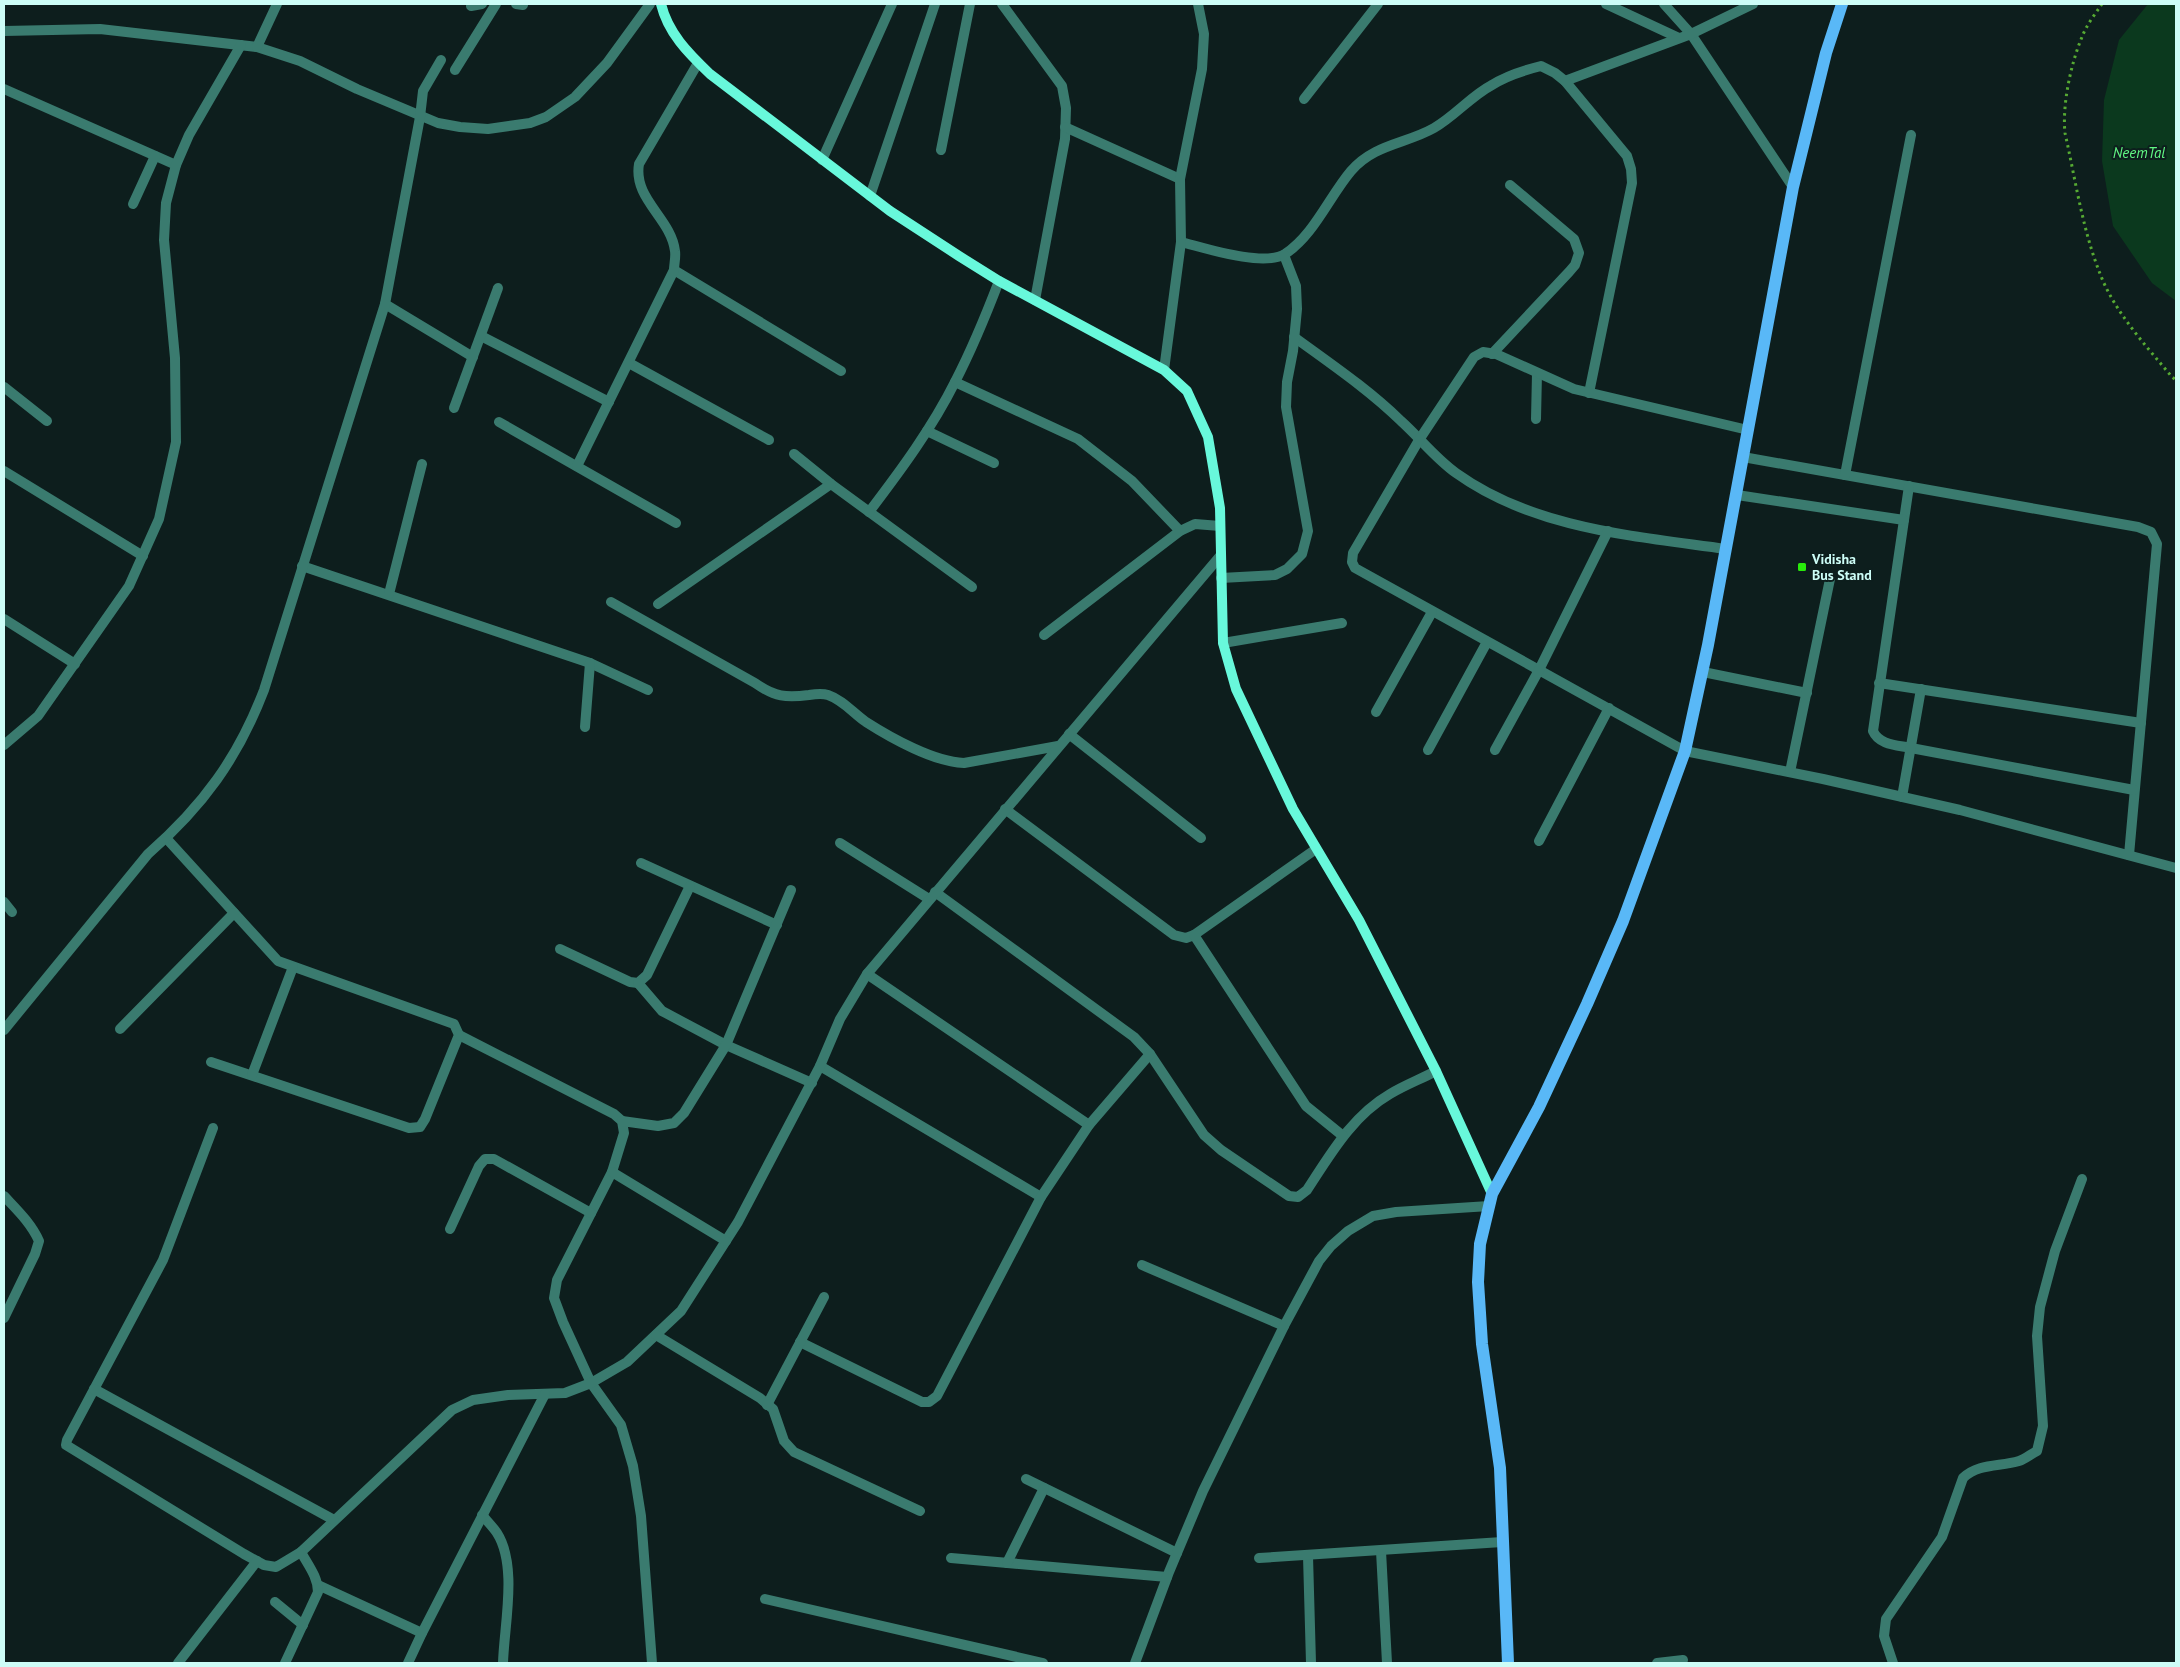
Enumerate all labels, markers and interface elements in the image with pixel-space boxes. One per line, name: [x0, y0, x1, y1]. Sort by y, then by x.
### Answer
water label: NeemTal: [2113, 143, 2165, 162]
place label: Vidisha Bus Stand: [1811, 550, 1872, 584]
marker: Vidisha Bus Stand: [1796, 561, 1808, 573]

